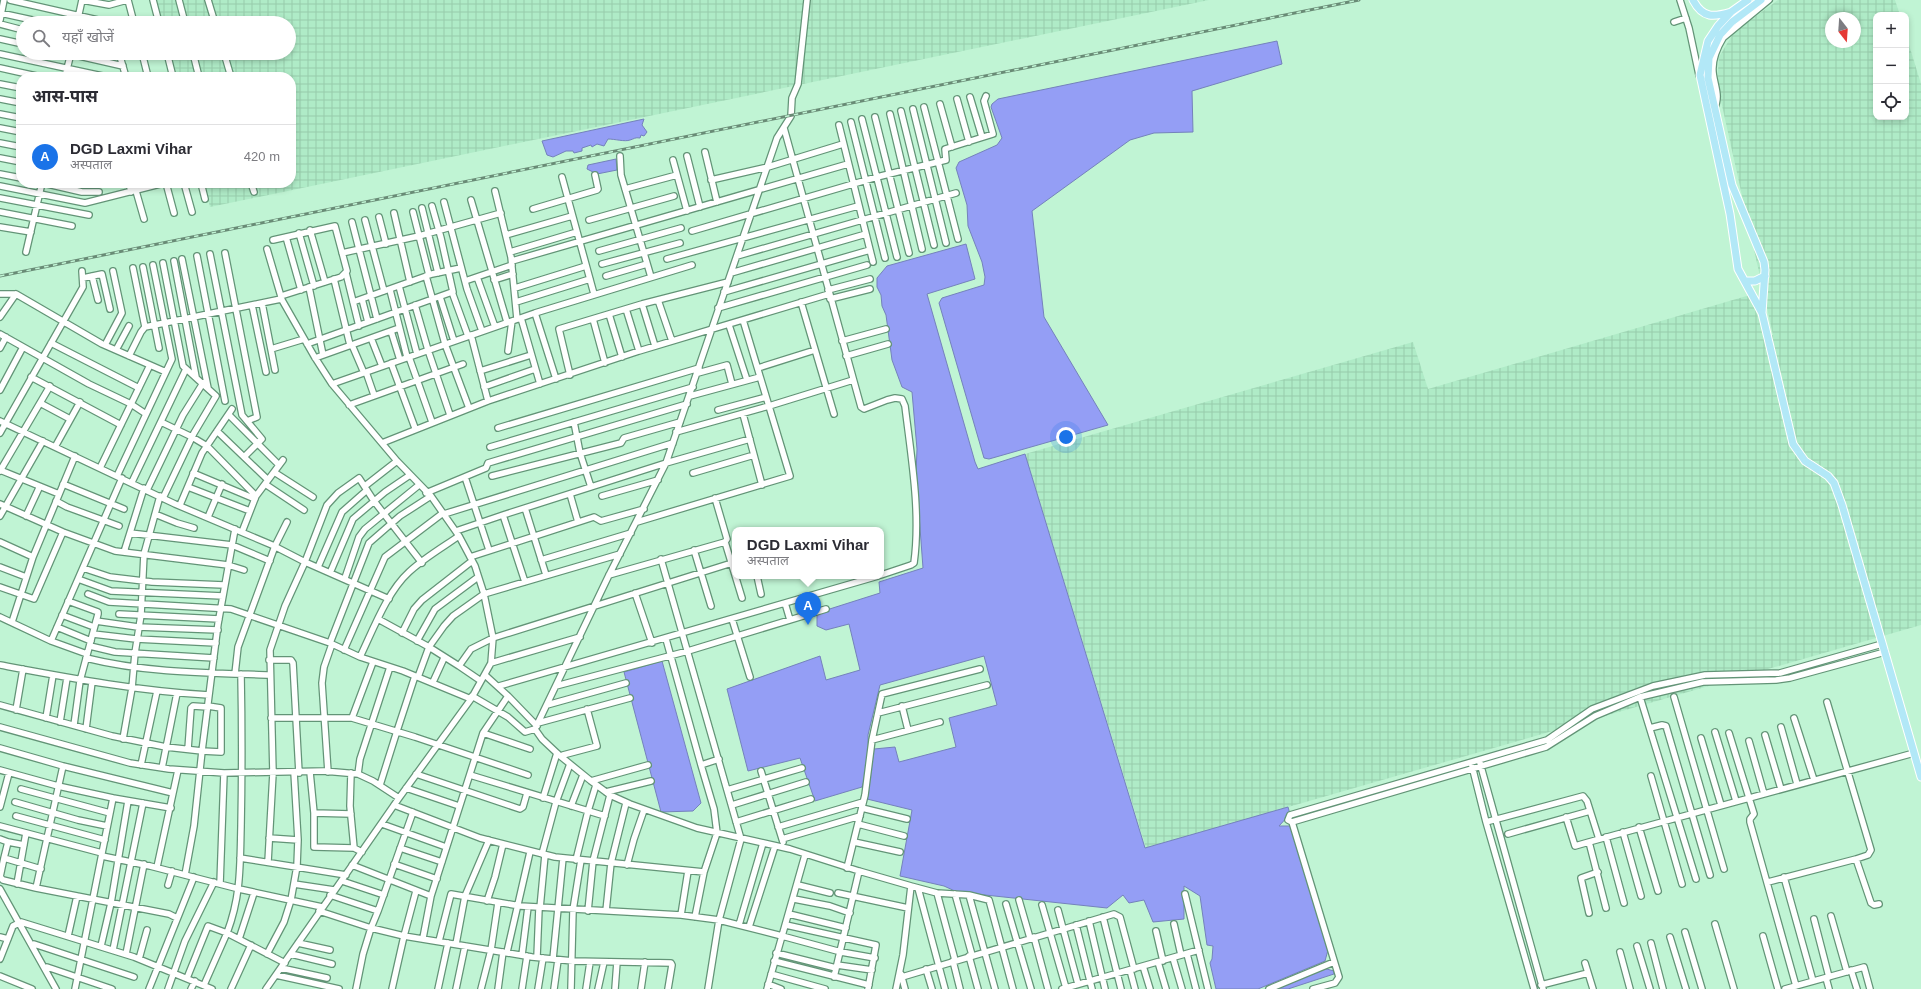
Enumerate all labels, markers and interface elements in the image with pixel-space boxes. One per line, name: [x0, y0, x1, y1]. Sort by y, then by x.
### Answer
north arrow: [1825, 12, 1861, 48]
map controls: [1873, 12, 1909, 120]
button: +: [1873, 12, 1909, 48]
search box: [16, 16, 296, 60]
icon: search: [30, 27, 52, 49]
text: यहाँ खोजें: [62, 28, 114, 45]
button: −: [1873, 48, 1909, 84]
button: locate: [1873, 84, 1909, 120]
text: आस-पास: [32, 87, 98, 106]
text: DGD Laxmi Vihar: [70, 140, 192, 157]
text: A: [40, 149, 50, 164]
text: 420 m: [244, 149, 280, 164]
text: अस्पताल: [70, 157, 112, 172]
your location: [1056, 427, 1076, 447]
popup: [732, 527, 884, 579]
text: DGD Laxmi Vihar: [747, 536, 869, 553]
text: अस्पताल: [747, 553, 789, 568]
pin: A: [795, 592, 821, 625]

